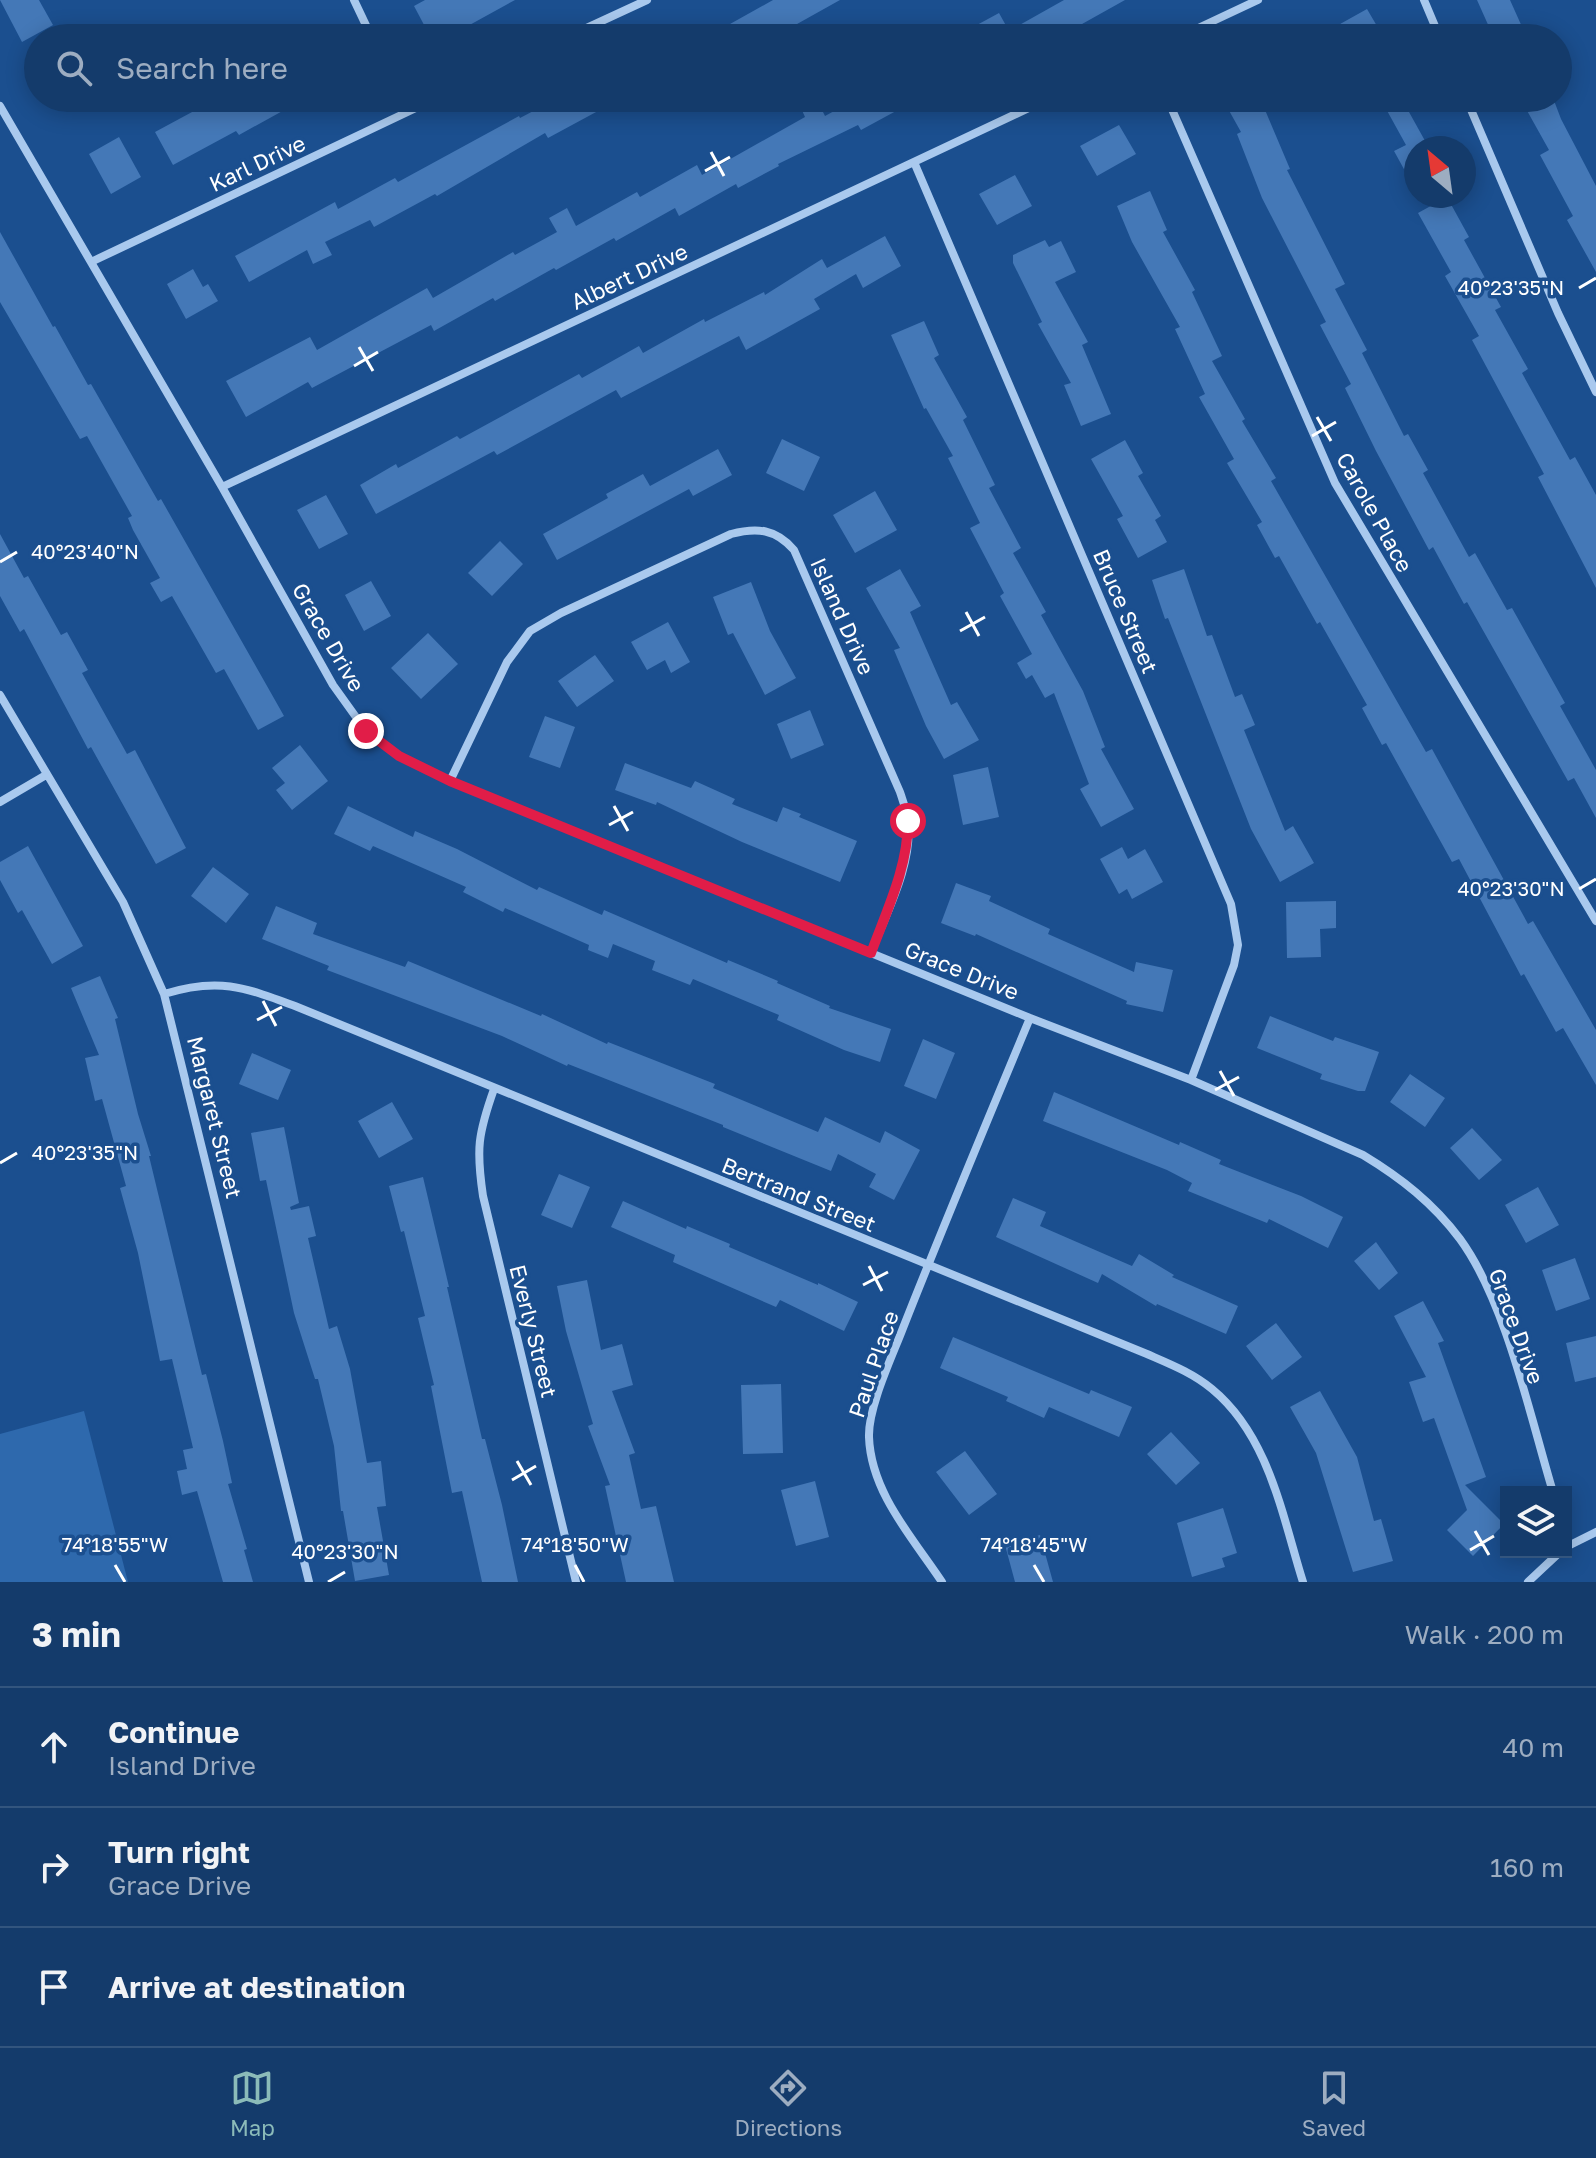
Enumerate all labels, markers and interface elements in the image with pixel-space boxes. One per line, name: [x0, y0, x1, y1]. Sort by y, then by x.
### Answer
search box: [24, 24, 1572, 112]
icon: search: [52, 46, 96, 90]
text: Search here: [116, 50, 288, 86]
street label: Karl Drive: [205, 129, 309, 197]
north arrow: [1404, 136, 1476, 208]
street label: Albert Drive: [566, 237, 692, 315]
text: 40°23'35"N: [1458, 275, 1564, 299]
street label: Carole Place: [1331, 447, 1419, 577]
text: 40°23'40"N: [31, 539, 139, 563]
street label: Bruce Street: [1088, 545, 1164, 677]
street label: Island Drive: [805, 553, 881, 679]
street label: Grace Drive: [287, 578, 371, 696]
route end: [348, 713, 384, 749]
route start: [890, 803, 926, 839]
text: 40°23'30"N: [1457, 876, 1565, 900]
street label: Grace Drive: [901, 935, 1023, 1005]
street label: Margaret Street: [182, 1033, 248, 1201]
text: 40°23'35"N: [32, 1140, 138, 1164]
street label: Bertrand Street: [718, 1151, 880, 1237]
street label: Everly Street: [504, 1262, 564, 1400]
street label: Grace Drive: [1484, 1264, 1550, 1388]
street label: Paul Place: [842, 1307, 904, 1421]
map controls: [1500, 1486, 1572, 1558]
button: layers: [1500, 1486, 1572, 1558]
text: 74°18'55"W: [62, 1532, 168, 1556]
text: 74°18'50"W: [521, 1532, 629, 1556]
text: 74°18'45"W: [980, 1532, 1088, 1556]
text: 40°23'30"N: [291, 1539, 399, 1563]
text: 3 min: [32, 1614, 121, 1654]
text: Walk · 200 m: [1405, 1619, 1564, 1650]
text: Continue: [108, 1714, 239, 1750]
icon: ahead: [32, 1725, 76, 1769]
text: 40 m: [1503, 1732, 1564, 1763]
text: Island Drive: [108, 1750, 256, 1781]
text: Turn right: [108, 1834, 250, 1870]
icon: right: [32, 1845, 76, 1889]
text: 160 m: [1490, 1852, 1564, 1883]
text: Grace Drive: [108, 1870, 251, 1901]
icon: arrive: [32, 1965, 76, 2009]
text: Arrive at destination: [108, 1969, 405, 2005]
tab: Map: [230, 2066, 275, 2141]
tab: Directions: [735, 2066, 842, 2141]
tab: Saved: [1302, 2066, 1366, 2141]

